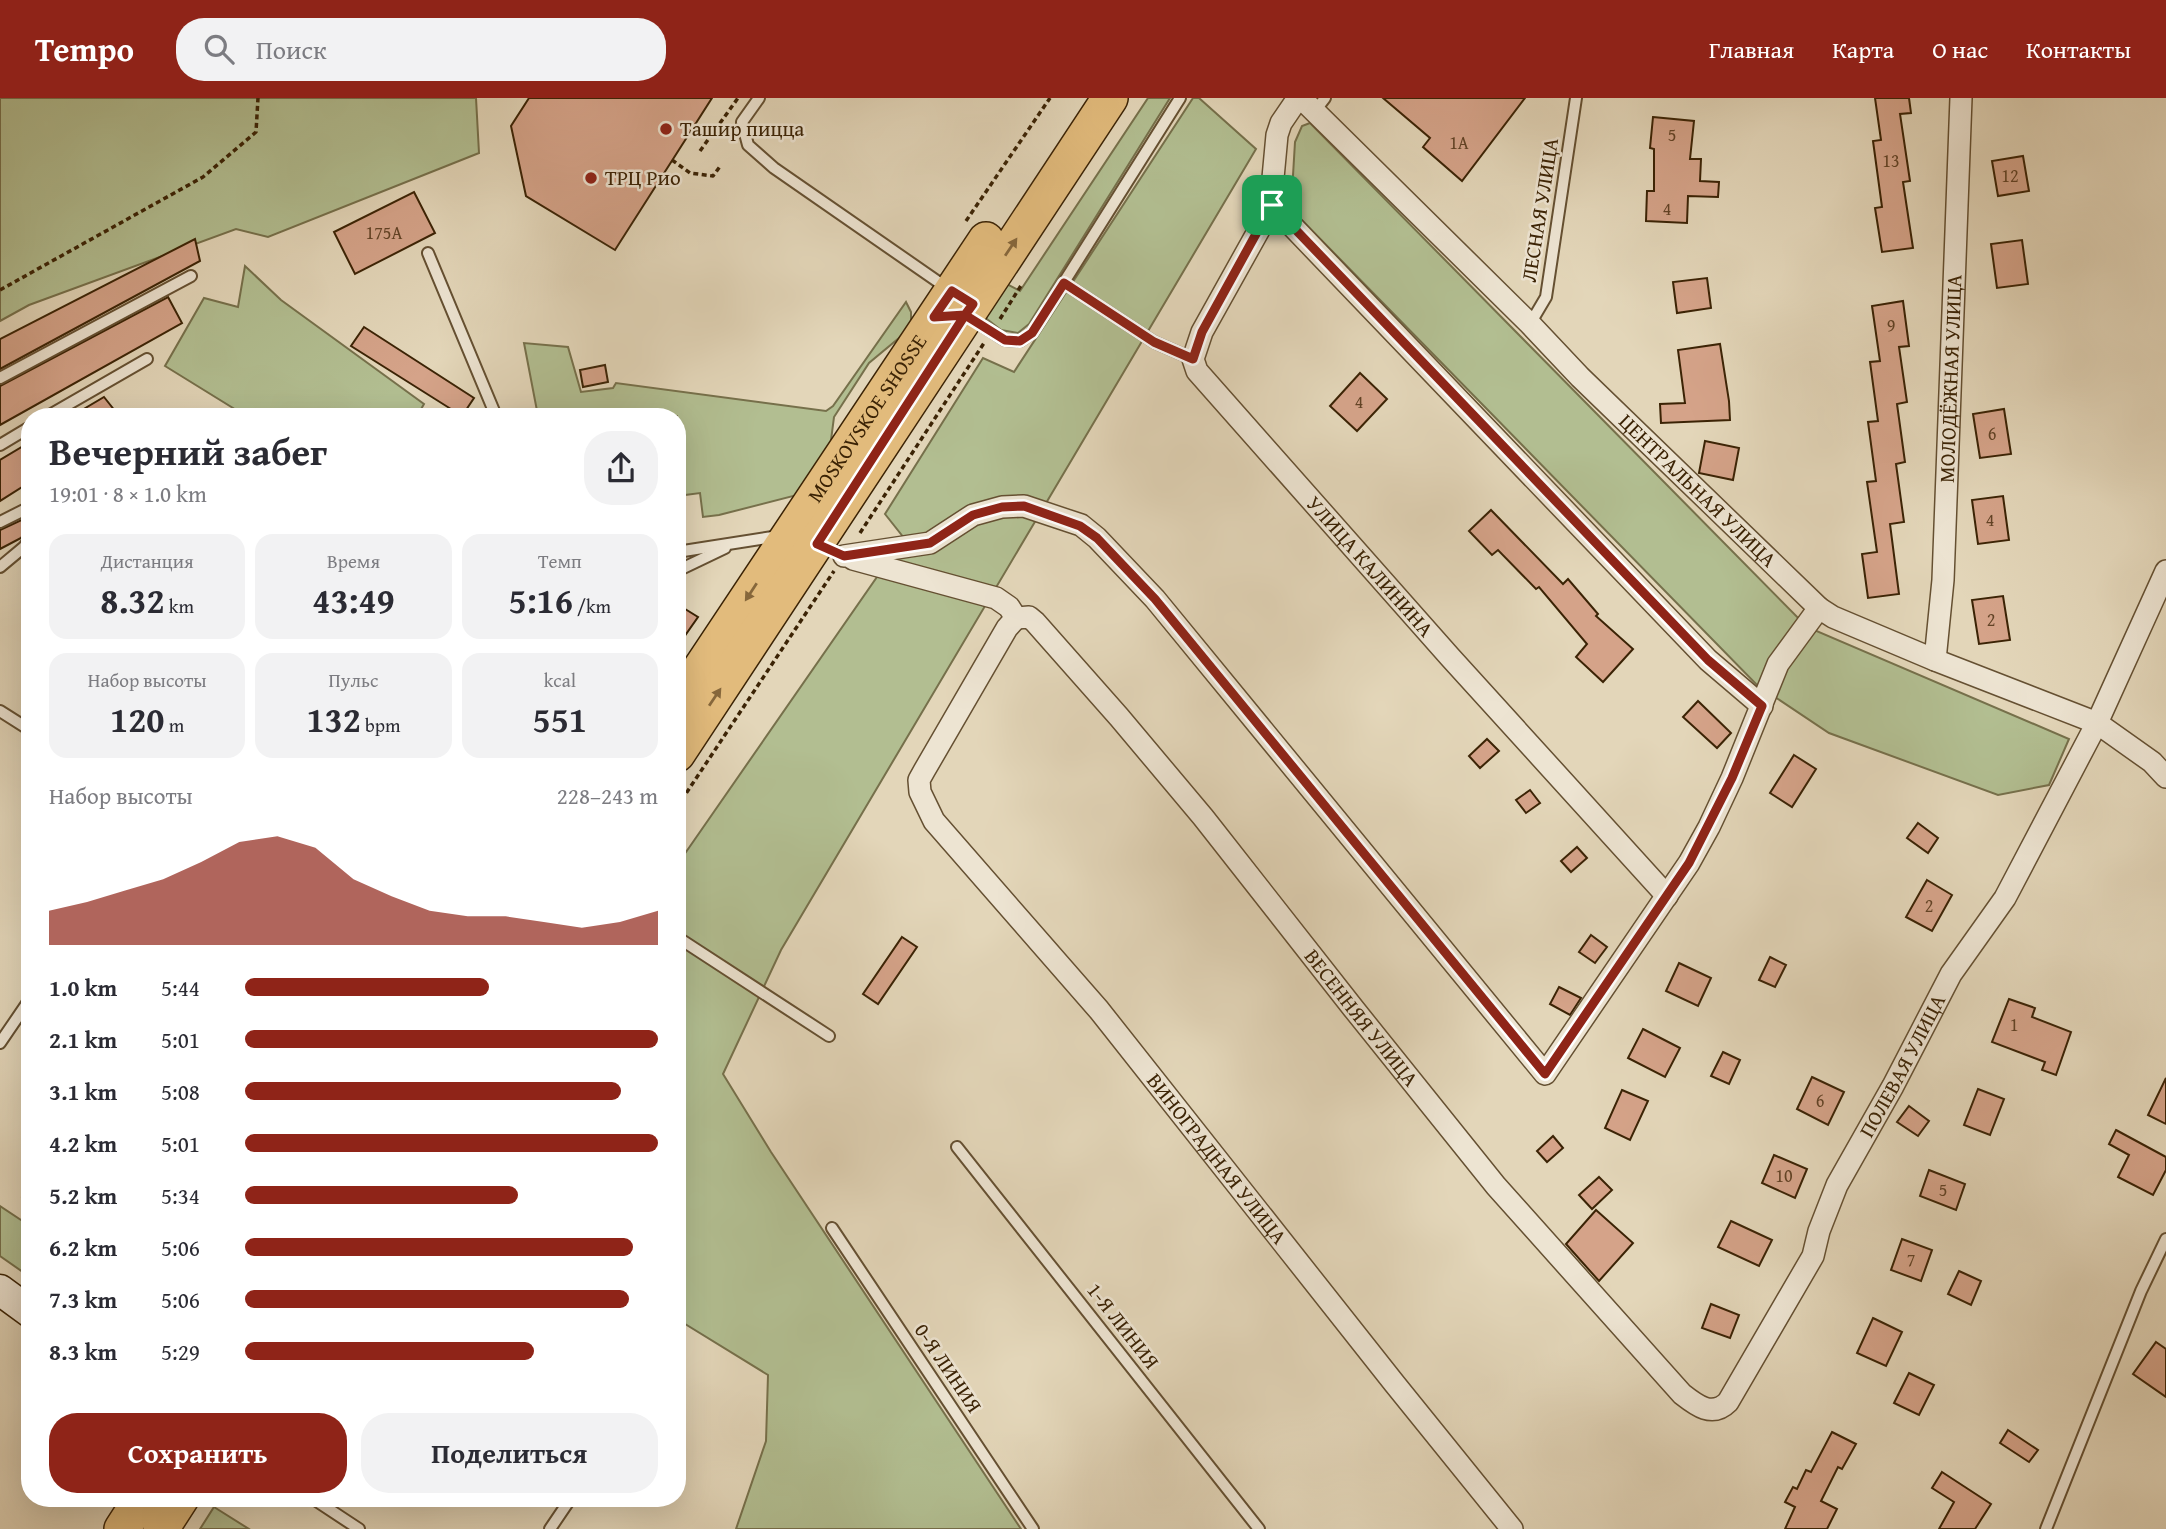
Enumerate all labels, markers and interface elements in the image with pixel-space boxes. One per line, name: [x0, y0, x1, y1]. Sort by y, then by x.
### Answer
search box: [176, 18, 666, 81]
text: Tempo: [35, 25, 134, 73]
icon: search: [200, 30, 238, 68]
text: Поиск: [256, 30, 327, 69]
text: Главная: [1709, 32, 1794, 67]
text: Карта: [1832, 32, 1894, 67]
text: О нас: [1932, 32, 1988, 67]
text: Контакты: [2026, 32, 2131, 67]
place label: Ташир пицца: [680, 113, 804, 144]
marker: Ташир пицца: [658, 121, 674, 137]
house number: 5: [1668, 121, 1676, 148]
house number: 1А: [1449, 129, 1469, 156]
street label: ЛЕСНАЯ УЛИЦА: [1513, 135, 1566, 284]
house number: 13: [1882, 147, 1900, 174]
place label: ТРЦ Рио: [605, 162, 681, 193]
house number: 12: [2001, 162, 2019, 189]
marker: ТРЦ Рио: [583, 170, 599, 186]
pin: [1242, 175, 1302, 235]
icon: arrive: [1253, 186, 1291, 224]
house number: 4: [1663, 195, 1671, 222]
house number: 175А: [366, 219, 403, 246]
one-way arrow: [1004, 237, 1017, 257]
street label: МОЛОДЁЖНАЯ УЛИЦА: [1931, 274, 1969, 483]
house number: 9: [1887, 312, 1895, 339]
street label: MOSKOVSKOE SHOSSE: [799, 328, 934, 508]
house number: 4: [1355, 388, 1363, 415]
street label: ЦЕНТРАЛЬНАЯ УЛИЦА: [1612, 406, 1784, 574]
house number: 6: [1988, 420, 1996, 447]
text: Вечерний забег: [49, 423, 327, 479]
button: share: [584, 431, 658, 505]
text: 19:01 · 8 × 1.0 km: [49, 477, 207, 510]
street label: УЛИЦА КАЛИНИНА: [1299, 489, 1441, 644]
house number: 4: [1986, 506, 1994, 533]
text: Дистанция: [101, 547, 194, 575]
text: Время: [327, 547, 380, 575]
text: Темп: [538, 547, 582, 575]
text: 8.32: [100, 575, 165, 626]
text: 43:49: [312, 575, 395, 626]
text: 5:16: [509, 575, 573, 626]
one-way arrow: [744, 583, 758, 601]
text: km: [165, 592, 194, 620]
text: /km: [573, 592, 611, 620]
house number: 2: [1987, 606, 1995, 633]
text: Набор высоты: [88, 666, 207, 694]
text: Пульс: [329, 666, 378, 694]
text: kcal: [544, 666, 576, 694]
one-way arrow: [708, 688, 722, 706]
text: 120: [110, 694, 165, 745]
text: 132: [306, 694, 361, 745]
text: 551: [533, 694, 587, 745]
text: m: [165, 711, 184, 739]
text: bpm: [361, 711, 401, 739]
text: Набор высоты: [49, 779, 193, 812]
text: 228–243 m: [557, 779, 658, 812]
house number: 2: [1925, 892, 1933, 919]
street label: ВЕСЕННЯЯ УЛИЦА: [1297, 942, 1426, 1093]
text: 1.0 km: [49, 971, 117, 1004]
text: 5:44: [161, 971, 200, 1004]
street label: ПОЛЕВАЯ УЛИЦА: [1851, 988, 1953, 1143]
house number: 1: [2010, 1011, 2018, 1038]
text: 2.1 km: [49, 1023, 117, 1056]
text: 5:01: [161, 1023, 200, 1056]
street label: ВИНОГРАДНАЯ УЛИЦА: [1140, 1066, 1295, 1251]
text: 3.1 km: [49, 1075, 117, 1108]
text: 5:08: [161, 1075, 200, 1108]
house number: 6: [1816, 1087, 1824, 1114]
text: 4.2 km: [49, 1127, 117, 1160]
text: 5:01: [161, 1127, 200, 1160]
house number: 10: [1775, 1162, 1793, 1189]
house number: 5: [1939, 1176, 1947, 1203]
text: 5.2 km: [49, 1179, 117, 1212]
text: 5:34: [161, 1179, 200, 1212]
text: 6.2 km: [49, 1231, 117, 1264]
text: 5:06: [161, 1231, 200, 1264]
house number: 7: [1907, 1246, 1915, 1273]
street label: 1-Я ЛИНИЯ: [1080, 1276, 1167, 1375]
text: 7.3 km: [49, 1283, 117, 1316]
text: 5:06: [161, 1283, 200, 1316]
street label: 0-Я ЛИНИЯ: [907, 1317, 990, 1419]
text: 8.3 km: [49, 1335, 117, 1368]
text: 5:29: [161, 1335, 200, 1368]
button: Сохранить: [49, 1413, 347, 1493]
button: Поделиться: [361, 1413, 658, 1493]

